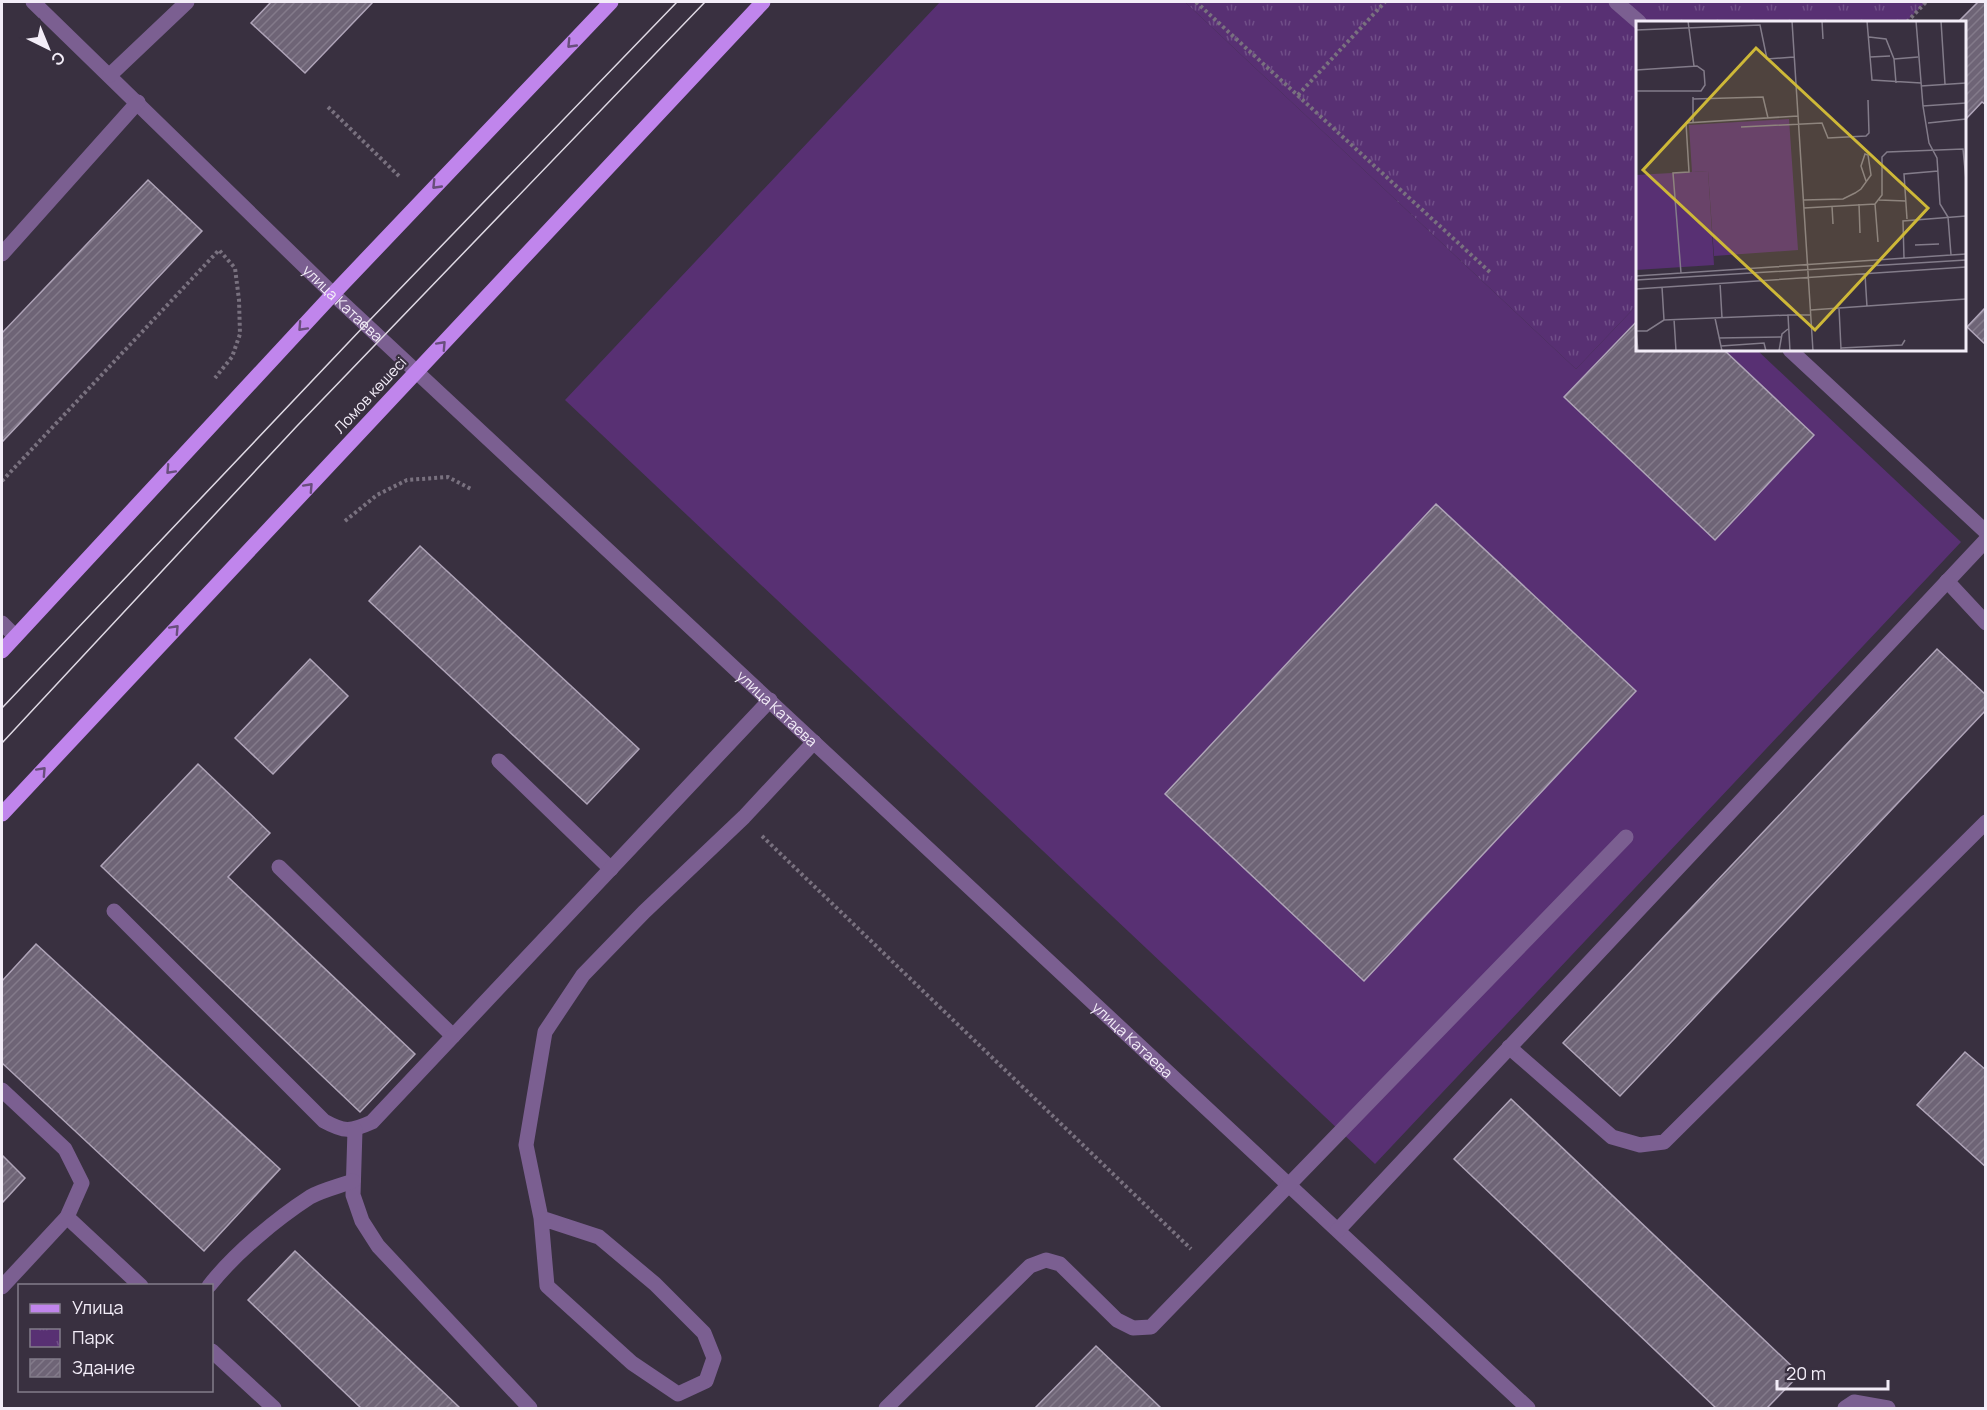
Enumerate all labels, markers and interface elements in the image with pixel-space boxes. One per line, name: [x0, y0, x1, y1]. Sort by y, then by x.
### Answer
north arrow: [18, 18, 78, 78]
inset map: [1636, 21, 1966, 351]
one-way arrow: [567, 37, 578, 48]
text: С: [46, 47, 70, 71]
one-way arrow: [433, 178, 444, 189]
street label: улица Катаева: [298, 260, 388, 346]
one-way arrow: [299, 320, 310, 331]
one-way arrow: [435, 341, 446, 351]
street label: Ломов көшесі: [329, 352, 411, 438]
one-way arrow: [166, 463, 177, 474]
one-way arrow: [301, 483, 312, 494]
one-way arrow: [168, 625, 179, 636]
street label: улица Катаева: [732, 665, 822, 751]
one-way arrow: [34, 767, 45, 778]
street label: улица Катаева: [1088, 997, 1178, 1083]
legend: [18, 1284, 213, 1392]
text: Улица: [72, 1295, 124, 1319]
text: Парк: [72, 1325, 115, 1349]
scale bar: [1777, 1353, 1888, 1391]
text: Здание: [72, 1355, 135, 1379]
text: 20 m: [1786, 1361, 1826, 1385]

